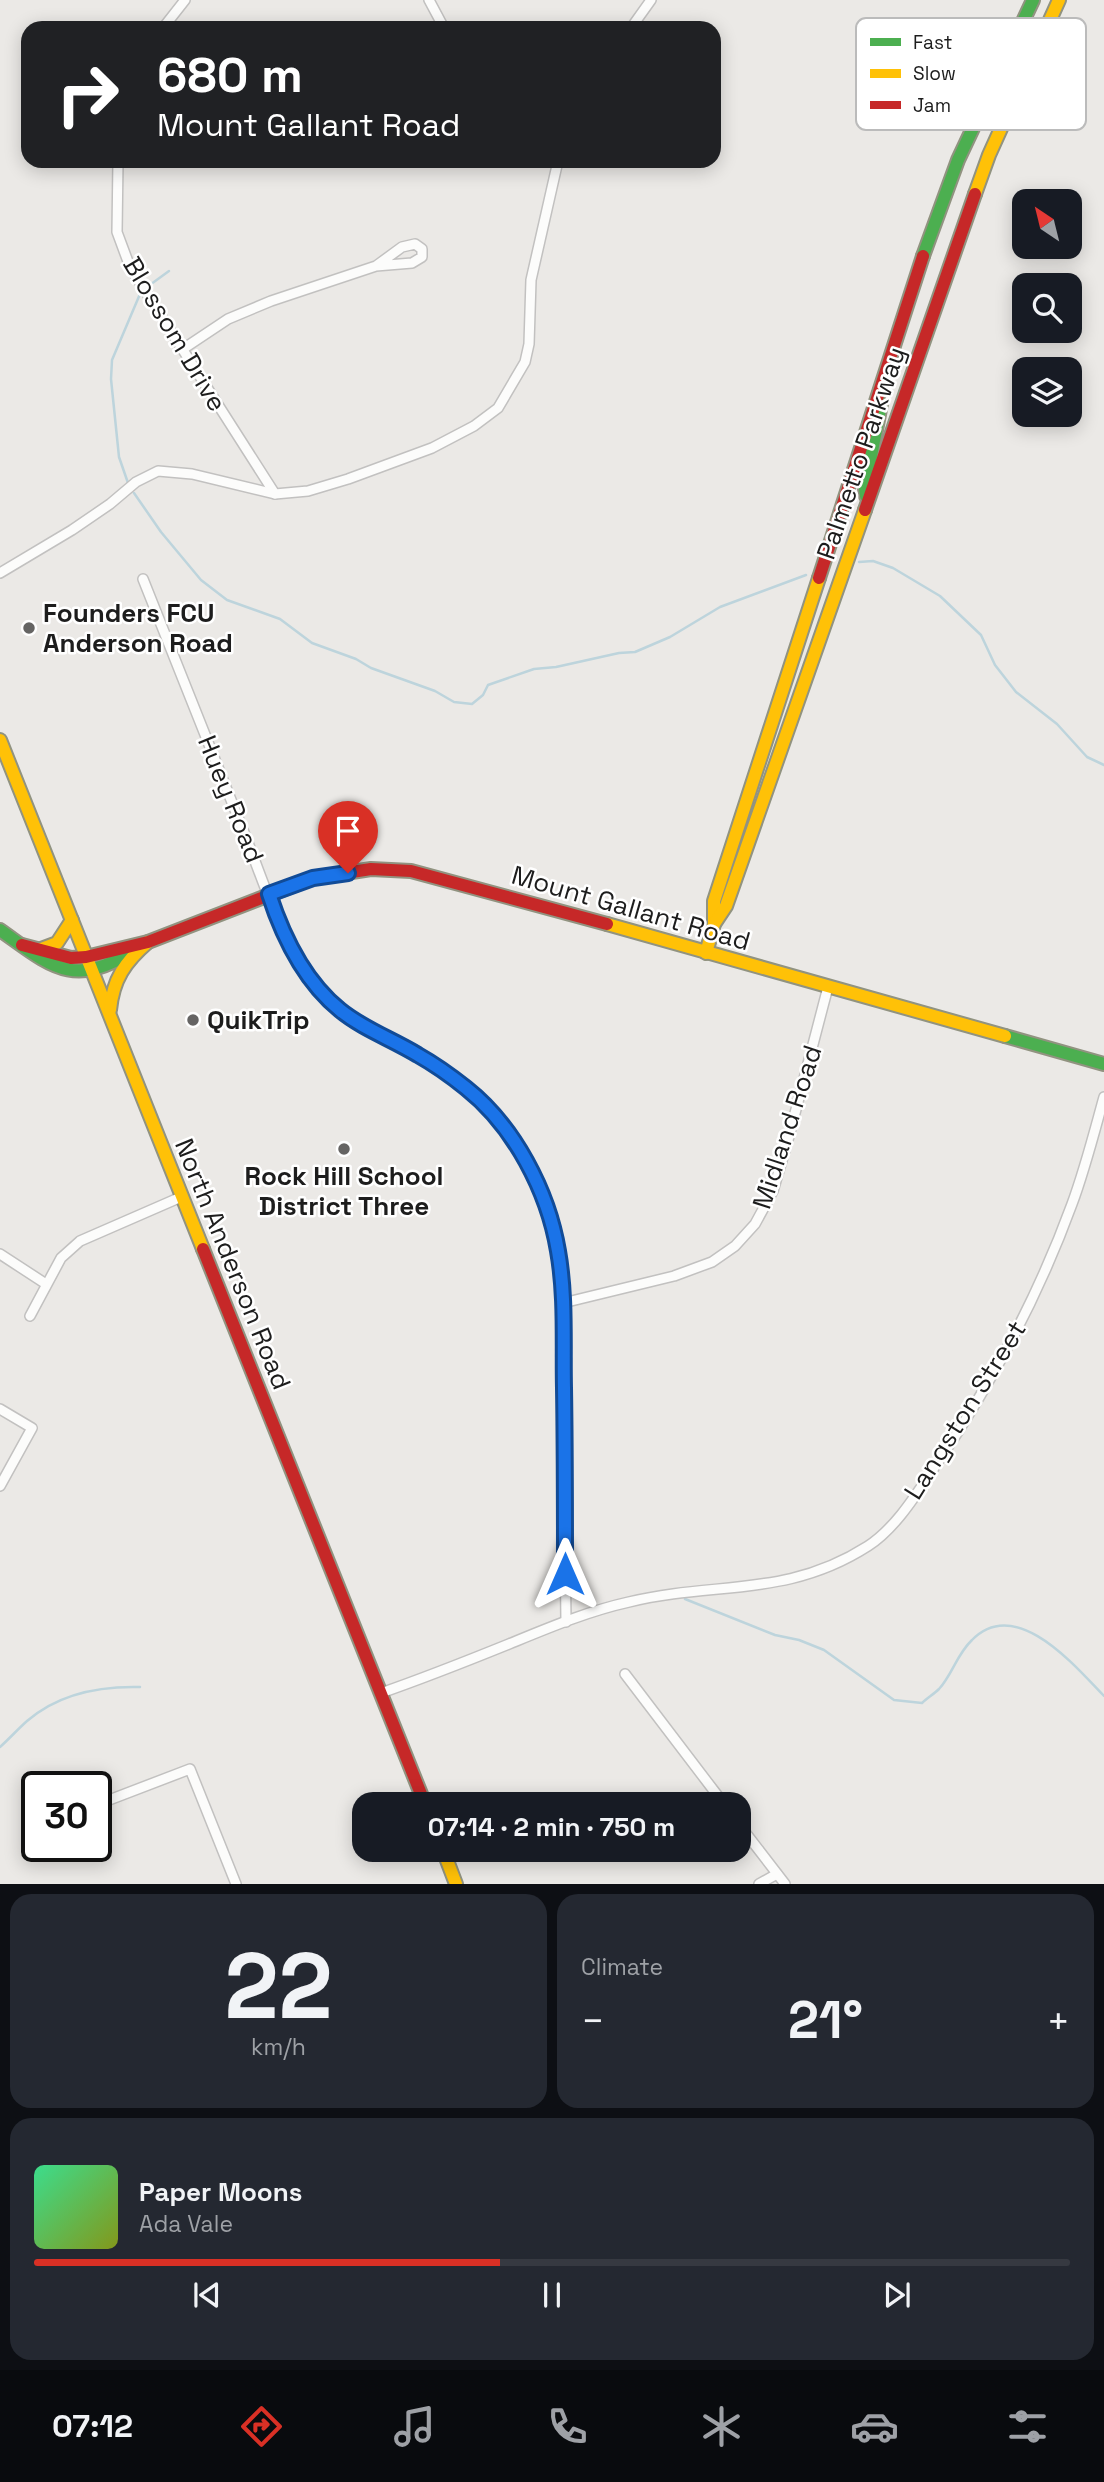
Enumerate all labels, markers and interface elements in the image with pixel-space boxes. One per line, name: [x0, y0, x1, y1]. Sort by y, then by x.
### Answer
legend: [856, 18, 1086, 130]
text: Fast: [913, 30, 953, 55]
text: 680 m: [157, 44, 303, 106]
icon: right: [42, 49, 133, 140]
text: Slow: [913, 61, 956, 86]
text: Jam: [913, 93, 951, 118]
text: Mount Gallant Road: [157, 105, 460, 145]
north arrow: [1012, 189, 1082, 259]
map controls: [1012, 189, 1082, 427]
street label: Blossom Drive: [116, 250, 234, 418]
button: search: [1012, 273, 1082, 343]
street label: Palmetto Parkway: [809, 342, 913, 564]
button: layers: [1012, 357, 1082, 427]
place label: Founders FCU Anderson Road: [43, 596, 233, 660]
marker: Founders FCU Anderson Road: [21, 620, 37, 636]
street label: Huey Road: [190, 730, 272, 868]
pin: [318, 801, 378, 873]
icon: arrive: [329, 812, 367, 850]
street label: Mount Gallant Road: [508, 858, 754, 958]
place label: QuikTrip: [207, 1003, 310, 1037]
marker: QuikTrip: [185, 1012, 201, 1028]
street label: Midland Road: [745, 1041, 829, 1213]
street label: North Anderson Road: [167, 1134, 299, 1394]
marker: Rock Hill School District Three: [336, 1141, 352, 1157]
place label: Rock Hill School District Three: [244, 1159, 444, 1223]
street label: Langston Street: [896, 1314, 1034, 1506]
position arrow: [528, 1537, 602, 1611]
speed limit sign: 30: [21, 1771, 112, 1862]
text: 07:14 · 2 min · 750 m: [428, 1810, 675, 1844]
text: 22: [224, 1928, 333, 2045]
text: Climate: [581, 1952, 663, 1982]
text: 21°: [788, 1987, 863, 2053]
text: −: [581, 1997, 605, 2045]
text: +: [1046, 1997, 1070, 2045]
text: km/h: [251, 2032, 306, 2062]
text: Paper Moons: [139, 2175, 302, 2209]
text: Ada Vale: [139, 2209, 233, 2239]
icon: previous: [188, 2276, 226, 2314]
icon: pause: [533, 2276, 571, 2314]
icon: next: [878, 2276, 916, 2314]
icon: directions: [237, 2402, 286, 2451]
icon: music: [390, 2402, 439, 2451]
icon: phone: [543, 2402, 592, 2451]
icon: climate: [697, 2402, 746, 2451]
icon: car: [850, 2402, 899, 2451]
icon: filters: [1003, 2402, 1052, 2451]
text: 07:12: [52, 2406, 133, 2446]

